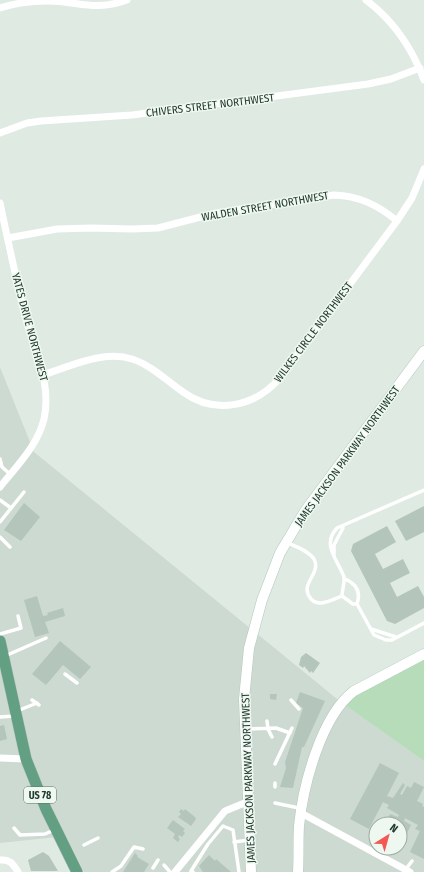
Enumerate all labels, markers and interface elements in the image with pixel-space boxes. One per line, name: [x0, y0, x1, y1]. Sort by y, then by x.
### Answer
street label: CHIVERS STREET NORTHWEST: [145, 91, 276, 120]
street label: WALDEN STREET NORTHWEST: [201, 189, 330, 224]
street label: YATES DRIVE NORTHWEST: [9, 272, 50, 384]
street label: WILKES CIRCLE NORTHWEST: [271, 279, 356, 385]
street label: JAMES JACKSON PARKWAY NORTHWEST: [292, 383, 403, 529]
street label: JAMES JACKSON PARKWAY NORTHWEST: [239, 692, 258, 863]
road number: US 78: [24, 787, 56, 803]
north arrow: [368, 816, 408, 856]
text: N: [387, 821, 400, 836]

